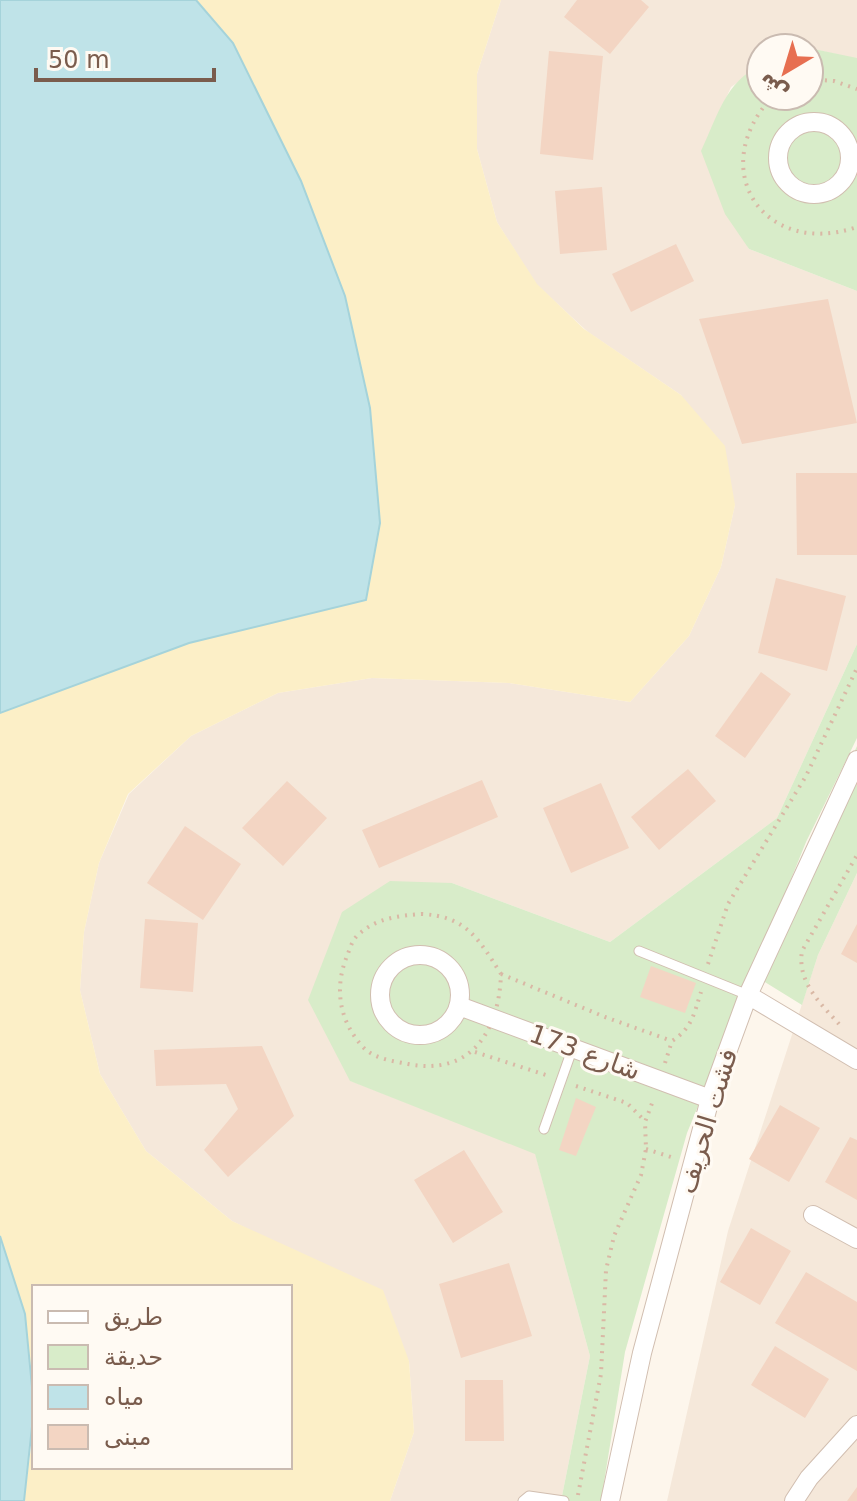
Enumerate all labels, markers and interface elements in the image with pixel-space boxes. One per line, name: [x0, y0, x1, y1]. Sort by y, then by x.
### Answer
scale bar: [36, 32, 214, 82]
north arrow: [745, 32, 825, 112]
text: 50 m: [48, 46, 110, 74]
text: ش: [753, 68, 793, 107]
street label: شارع 173: [526, 1018, 644, 1086]
street label: فشت الحريف: [671, 1045, 744, 1197]
legend: [32, 1285, 292, 1469]
text: طريق: [104, 1303, 163, 1331]
text: حديقة: [104, 1343, 163, 1371]
text: مياه: [104, 1383, 144, 1411]
text: مبنى: [104, 1423, 151, 1451]

